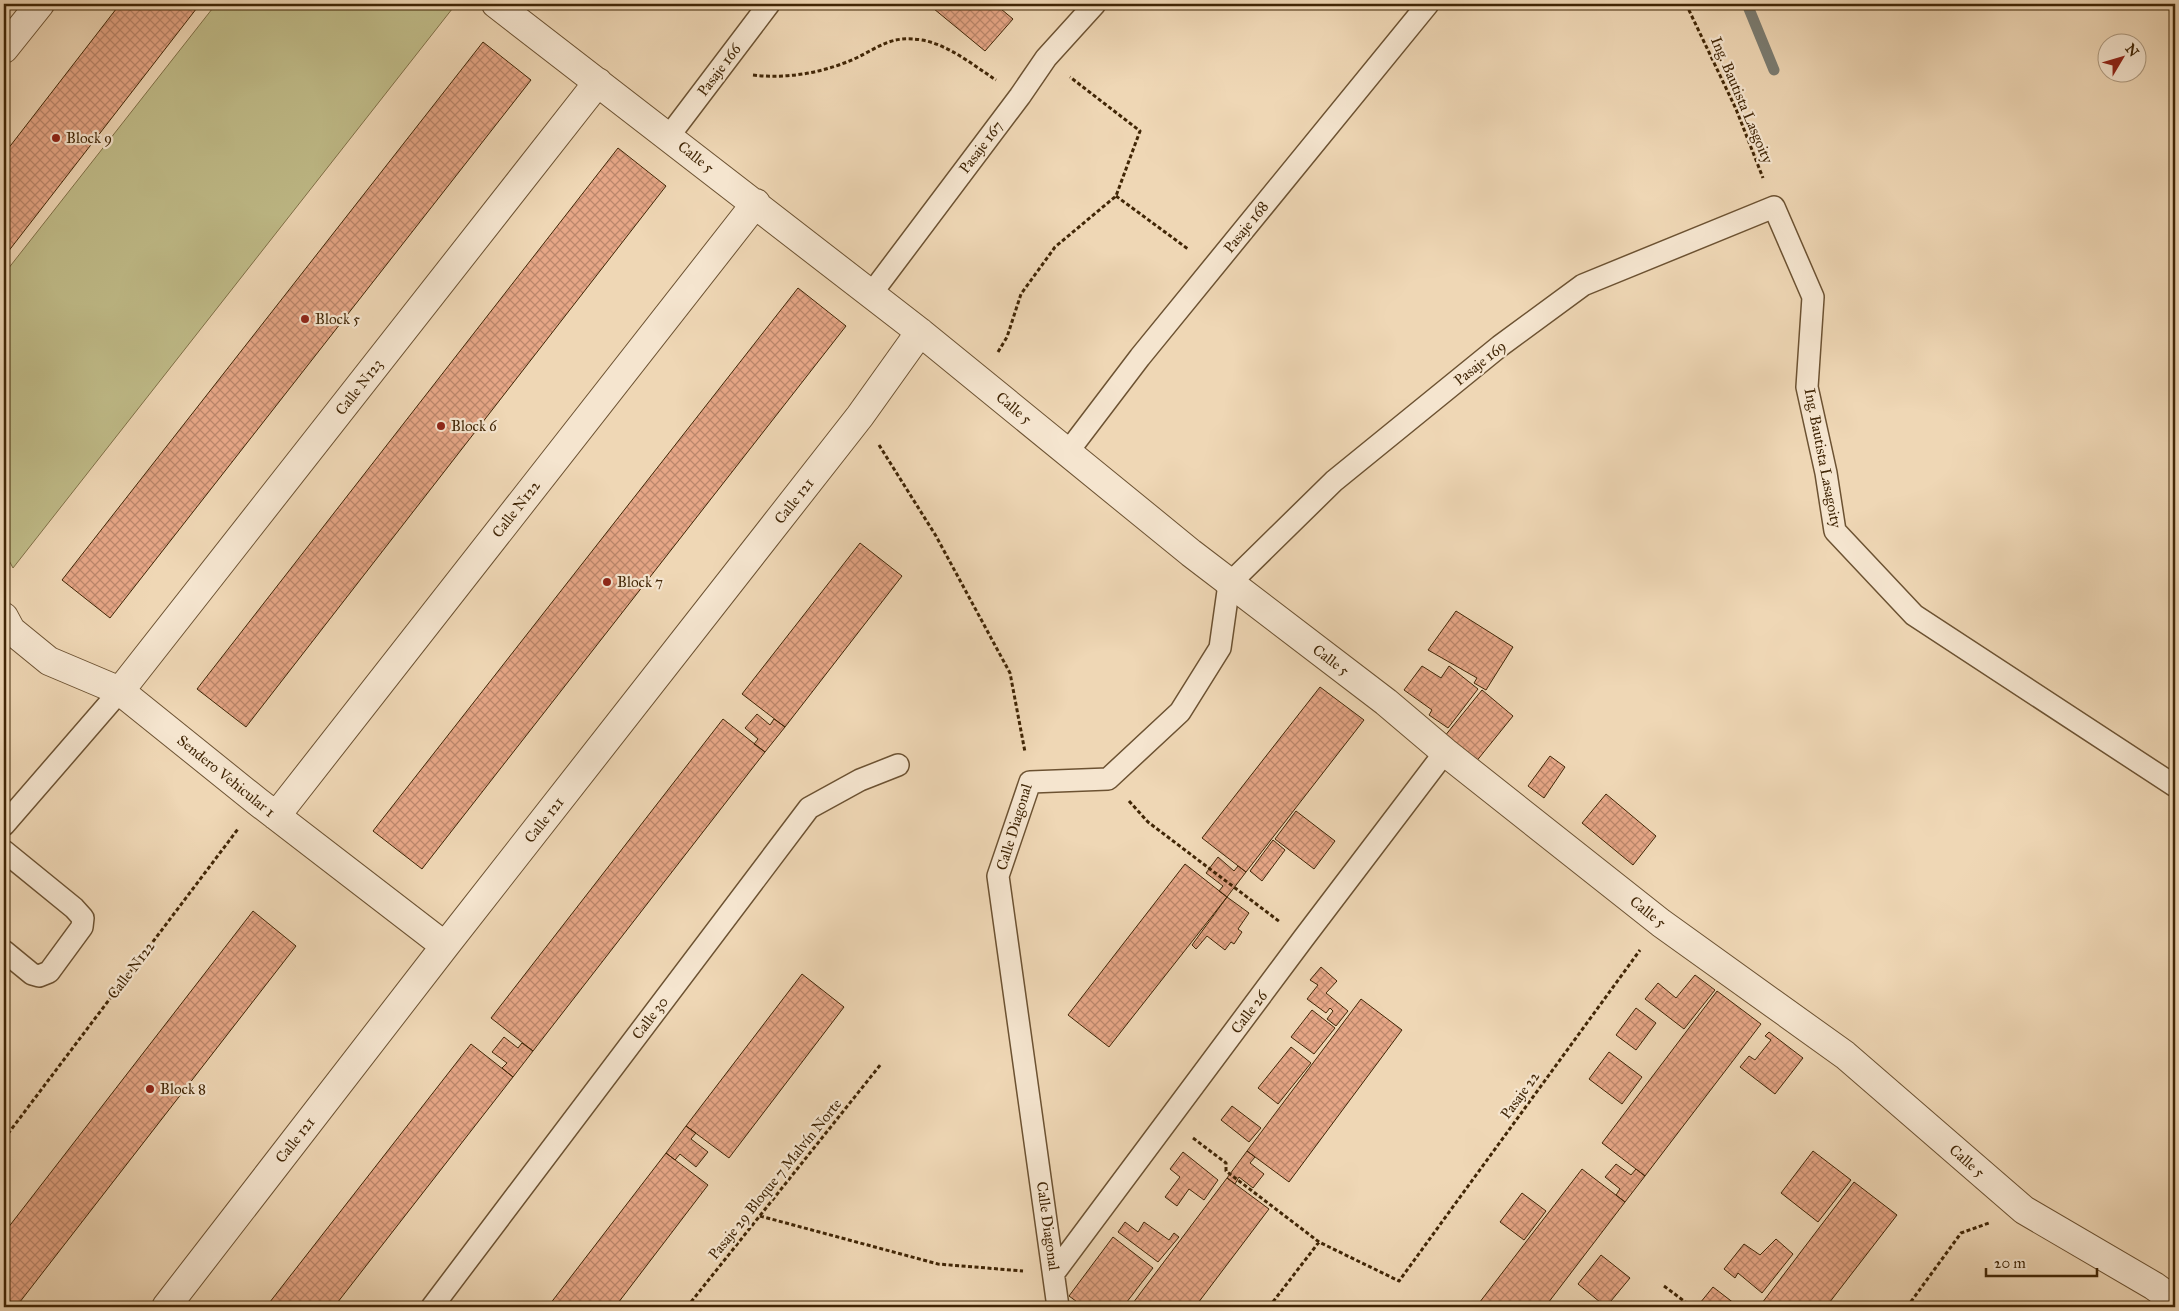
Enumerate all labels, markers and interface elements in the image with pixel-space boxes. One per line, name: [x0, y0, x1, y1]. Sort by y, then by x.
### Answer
north arrow: [2096, 32, 2146, 82]
street label: Ing. Bautista Lasgoity: [1707, 34, 1777, 167]
street label: Pasaje 166: [693, 39, 745, 100]
text: N: [2121, 40, 2142, 60]
street label: Pasaje 167: [955, 117, 1007, 177]
place label: Block 9: [66, 129, 112, 147]
marker: Block 9: [50, 132, 62, 144]
street label: Calle 5: [674, 137, 718, 177]
street label: Pasaje 168: [1220, 198, 1272, 256]
place label: Block 5: [315, 310, 360, 328]
marker: Block 5: [299, 313, 311, 325]
street label: Pasaje 169: [1451, 337, 1509, 389]
street label: Calle N123: [332, 355, 386, 419]
street label: Ing. Bautista Lasagoity: [1801, 386, 1846, 530]
street label: Calle 5: [992, 388, 1036, 428]
place label: Block 6: [451, 417, 498, 435]
marker: Block 6: [435, 420, 447, 432]
street label: Calle 121: [770, 474, 818, 528]
street label: Calle N122: [488, 476, 544, 541]
place label: Block 7: [617, 573, 663, 591]
marker: Block 7: [601, 576, 613, 588]
street label: Calle 5: [1309, 640, 1353, 680]
street label: Sendero Vehicular 1: [173, 731, 279, 821]
street label: Calle Diagonal: [992, 781, 1036, 872]
street label: Calle 121: [520, 793, 568, 847]
street label: Calle 5: [1626, 892, 1670, 932]
street label: Calle N122: [104, 937, 159, 1002]
street label: Calle 26: [1227, 986, 1272, 1037]
street label: Calle 30: [628, 993, 672, 1043]
street label: Pasaje 22: [1497, 1067, 1544, 1122]
place label: Block 8: [160, 1080, 206, 1098]
marker: Block 8: [144, 1083, 156, 1095]
street label: Pasaje 29 Bloque 7 Malvín Norte: [705, 1095, 846, 1264]
street label: Calle 121: [271, 1113, 319, 1167]
street label: Calle 5: [1946, 1141, 1988, 1181]
street label: Calle Diagonal: [1033, 1180, 1063, 1273]
scale bar: [1986, 1246, 2098, 1278]
text: 20 m: [1994, 1254, 2026, 1272]

